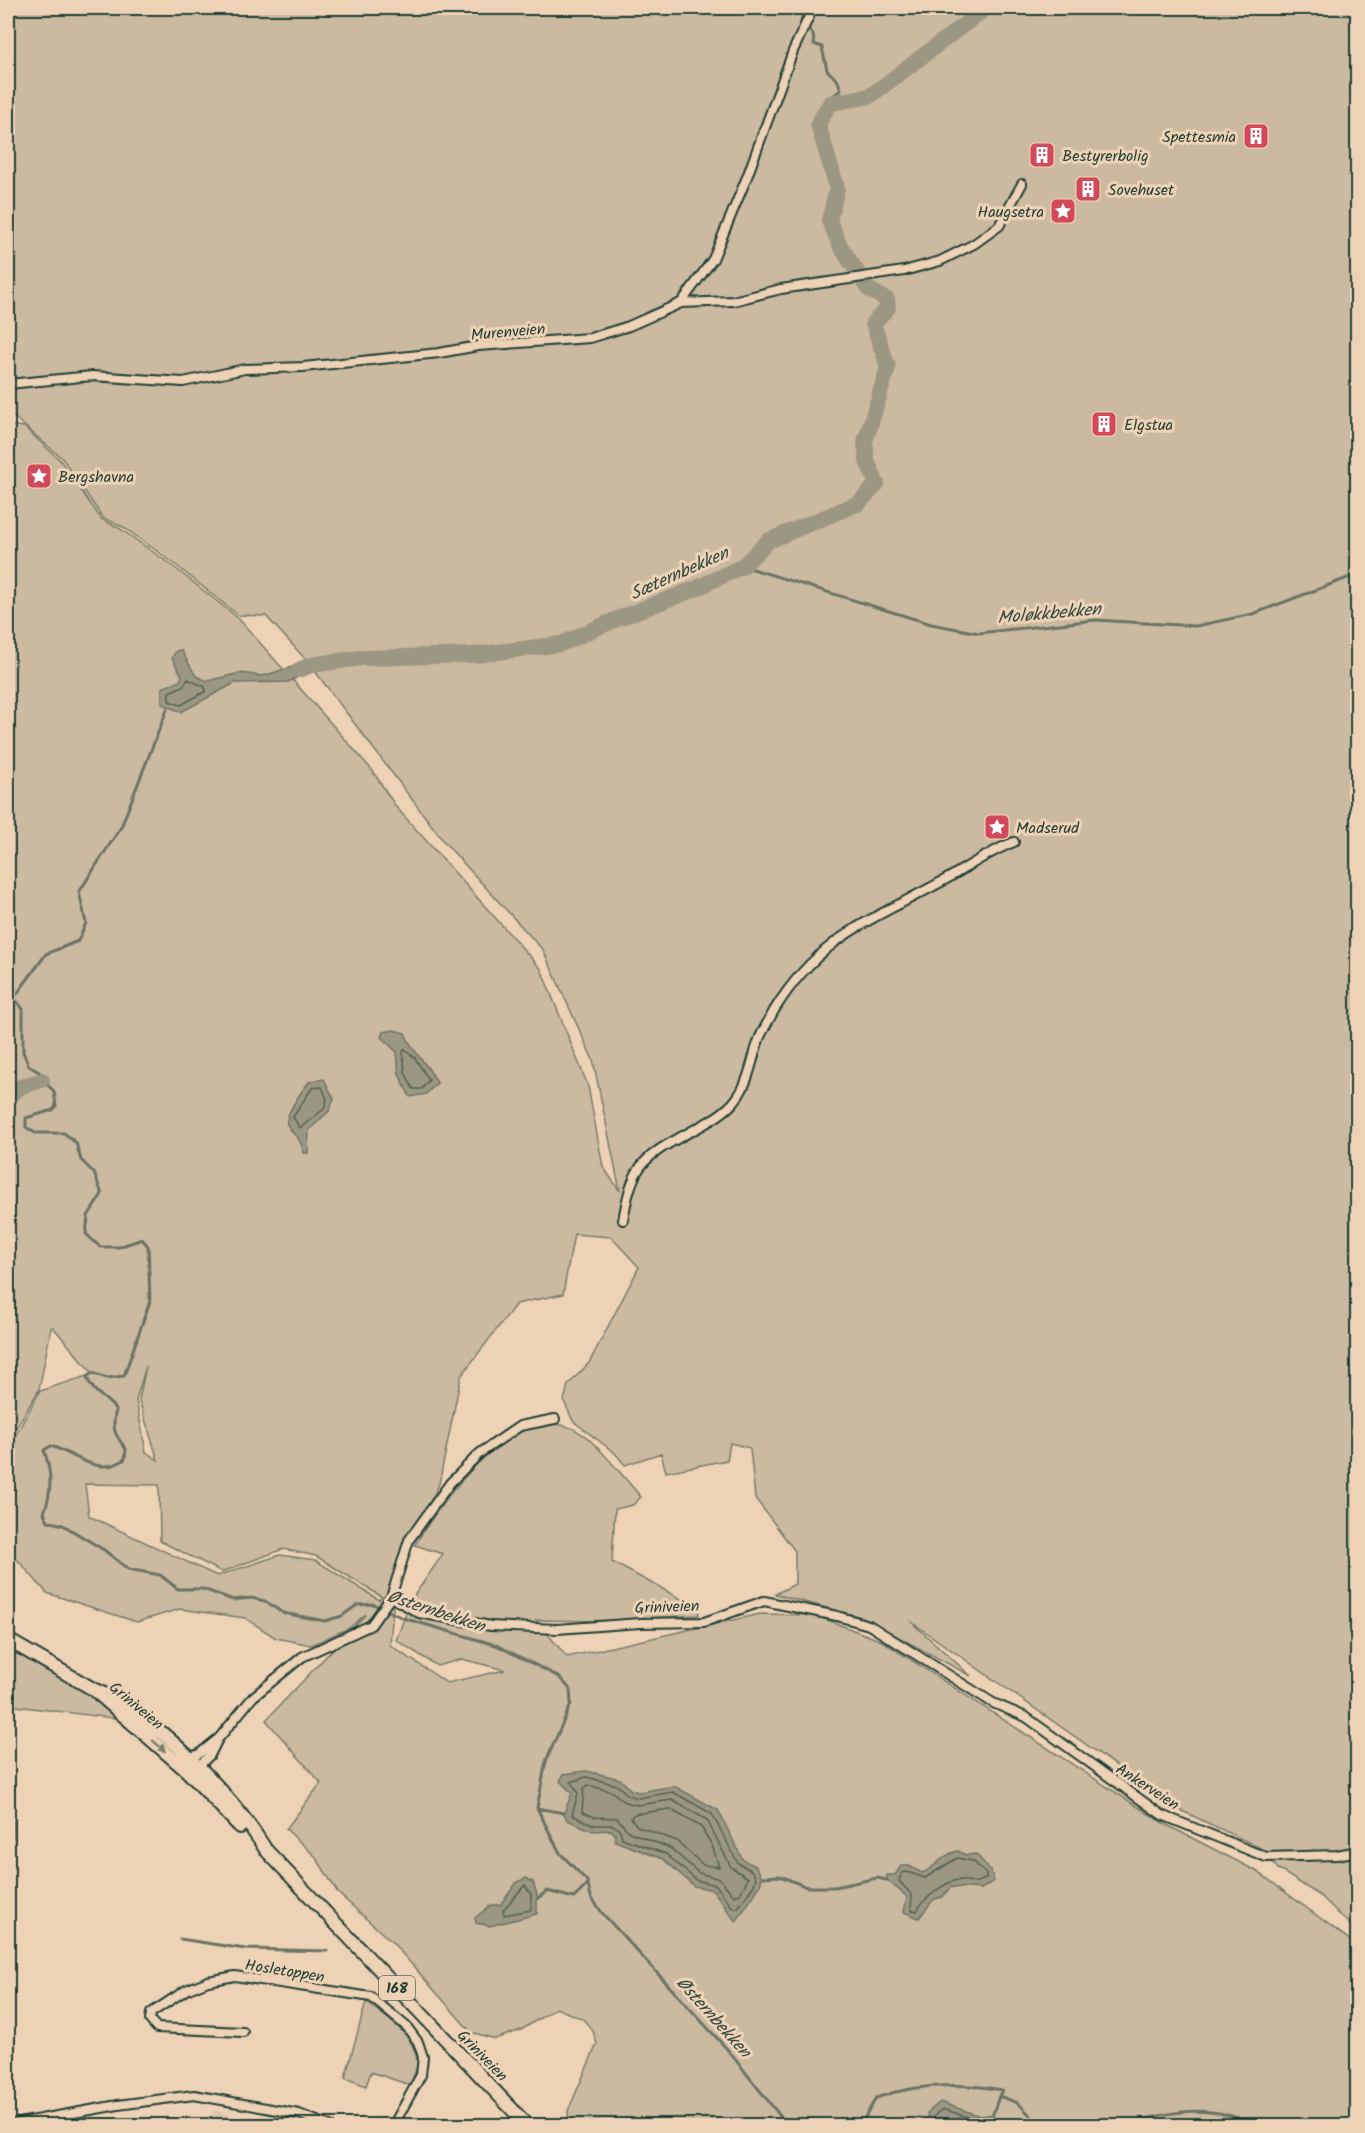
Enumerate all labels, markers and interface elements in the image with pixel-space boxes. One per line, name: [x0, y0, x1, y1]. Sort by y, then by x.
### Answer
building icon: Spettesmia: [1241, 121, 1271, 151]
place label: Spettesmia: [1162, 125, 1236, 150]
building icon: Bestyrerbolig: [1027, 140, 1057, 170]
place label: Bestyrerbolig: [1062, 144, 1149, 169]
building icon: Sovehuset: [1073, 174, 1103, 204]
place label: Sovehuset: [1108, 178, 1175, 203]
place icon: Haugsetra: [1048, 196, 1078, 226]
place label: Haugsetra: [977, 200, 1044, 225]
street label: Murenveien: [470, 317, 546, 348]
building icon: Elgstua: [1089, 409, 1119, 439]
place label: Elgstua: [1124, 413, 1173, 438]
place icon: Bergshavna: [24, 461, 54, 491]
place label: Bergshavna: [58, 465, 134, 490]
water label: Sæternbekken: [625, 539, 735, 609]
water label: Moløkkbekken: [996, 595, 1104, 633]
place icon: Madserud: [982, 812, 1012, 842]
place label: Madserud: [1016, 816, 1080, 841]
water label: Østernbekken: [383, 1583, 490, 1642]
street label: Griniveien: [634, 1594, 700, 1621]
street label: Griniveien: [103, 1676, 169, 1737]
one-way arrow: [152, 1739, 167, 1753]
street label: Ankerveien: [1110, 1757, 1184, 1817]
street label: Hosletoppen: [243, 1953, 326, 1990]
water label: Østernbekken: [668, 1971, 759, 2066]
road number: 168: [379, 1976, 415, 2000]
street label: Griniveien: [450, 2024, 513, 2088]

